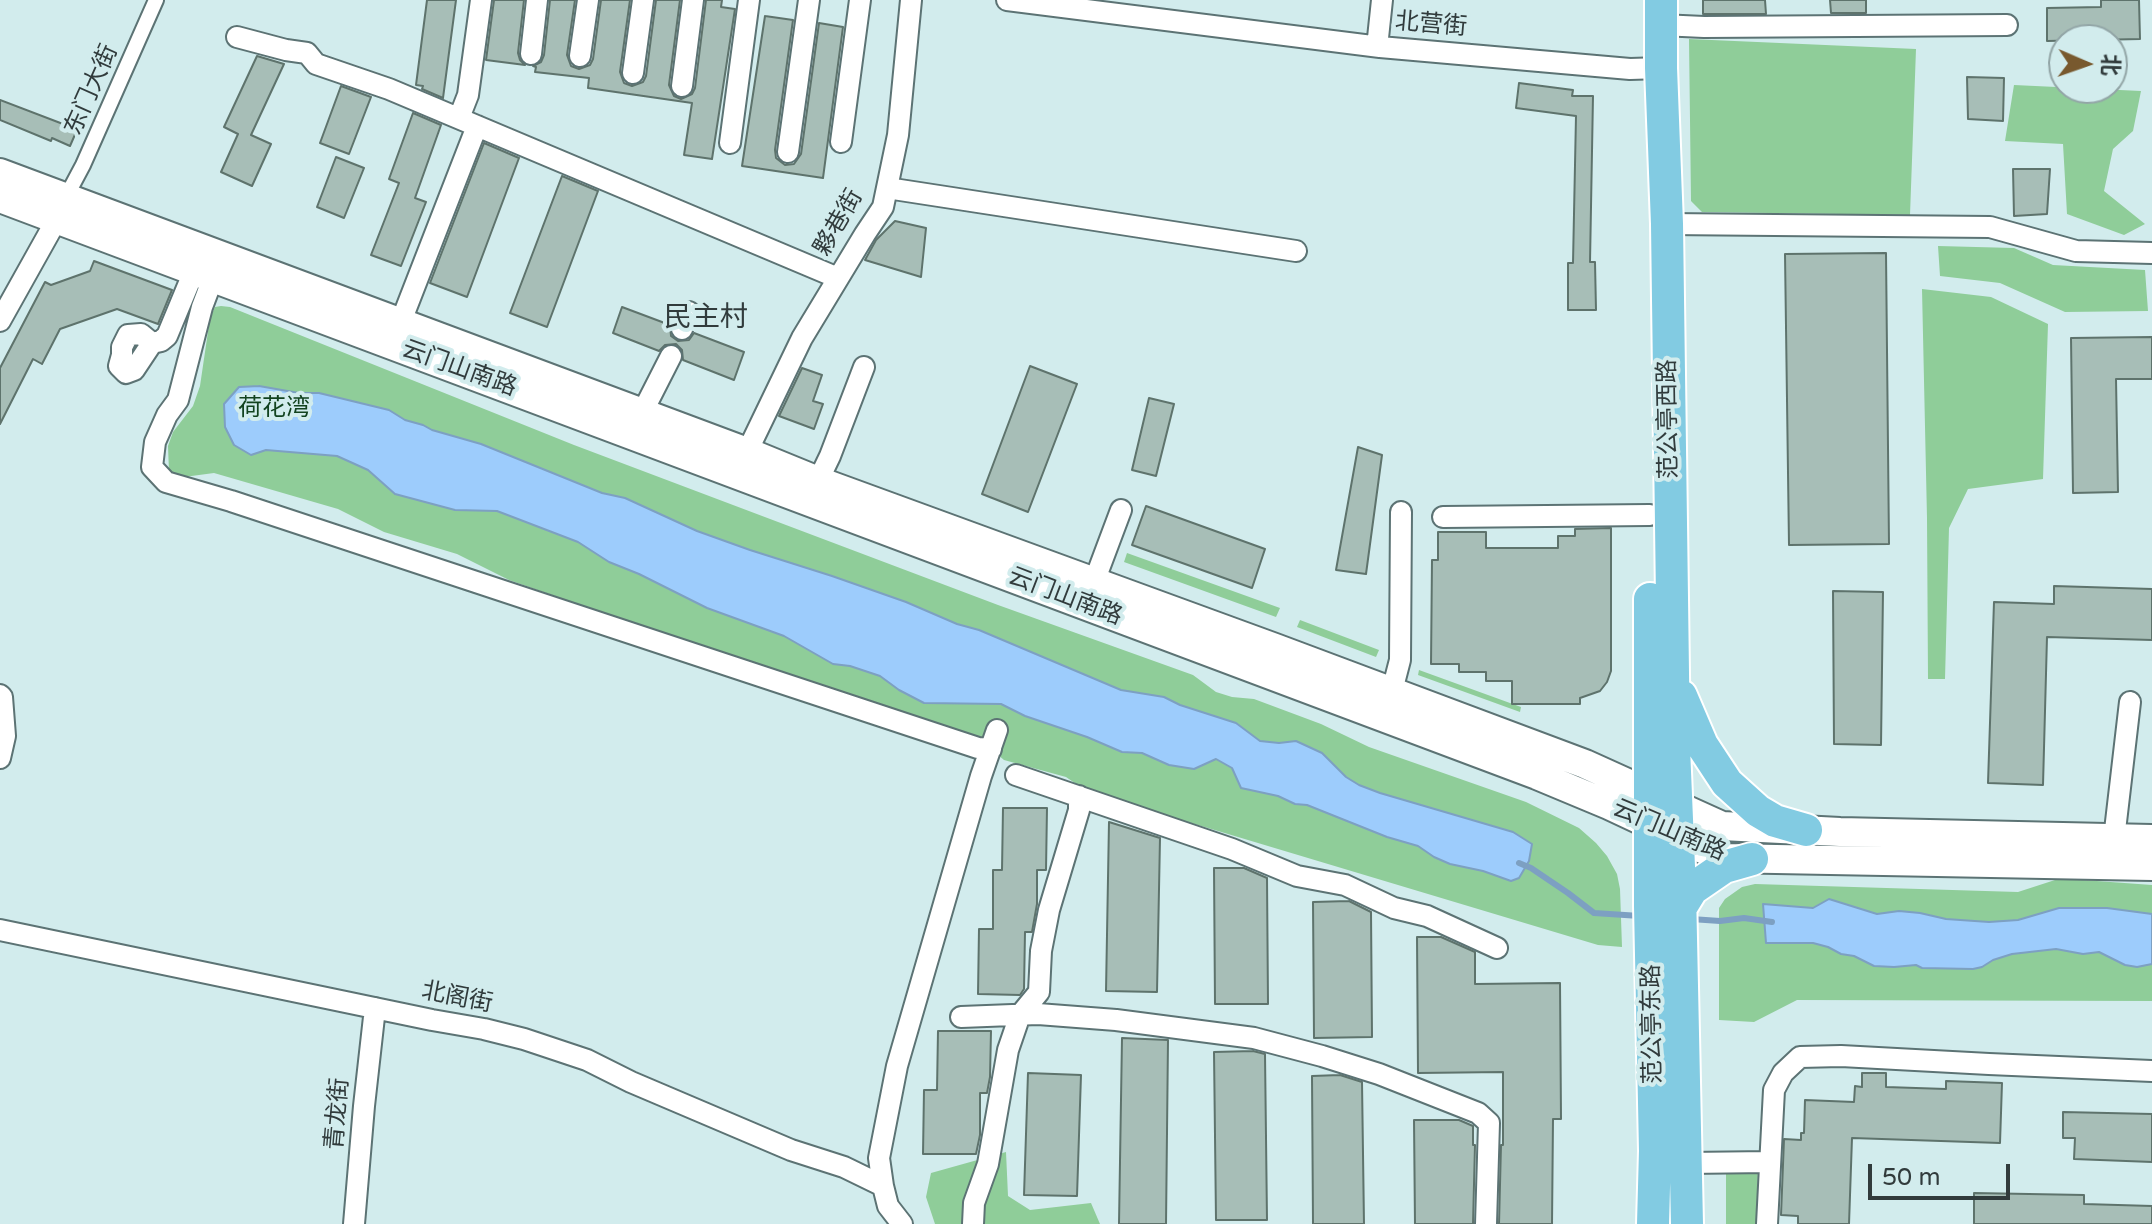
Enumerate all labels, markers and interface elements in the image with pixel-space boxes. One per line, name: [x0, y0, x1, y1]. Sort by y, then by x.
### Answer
street label: 北营街: [1394, 8, 1468, 42]
north arrow: [2048, 24, 2128, 104]
street label: 东门大街: [59, 40, 125, 140]
text: 北: [2097, 53, 2123, 76]
street label: 夥巷街: [809, 185, 869, 261]
district label: 民主村: [664, 302, 748, 336]
street label: 云门山南路: [398, 335, 520, 403]
street label: 范公亭西路: [1654, 359, 1684, 479]
park label: 荷花湾: [238, 395, 310, 423]
street label: 云门山南路: [1004, 562, 1126, 632]
street label: 云门山南路: [1608, 794, 1730, 868]
street label: 范公亭东路: [1638, 964, 1668, 1084]
street label: 北阁街: [419, 977, 495, 1019]
street label: 青龙街: [321, 1077, 355, 1151]
scale bar: [1872, 1148, 2014, 1198]
text: 50 m: [1882, 1163, 1940, 1192]

